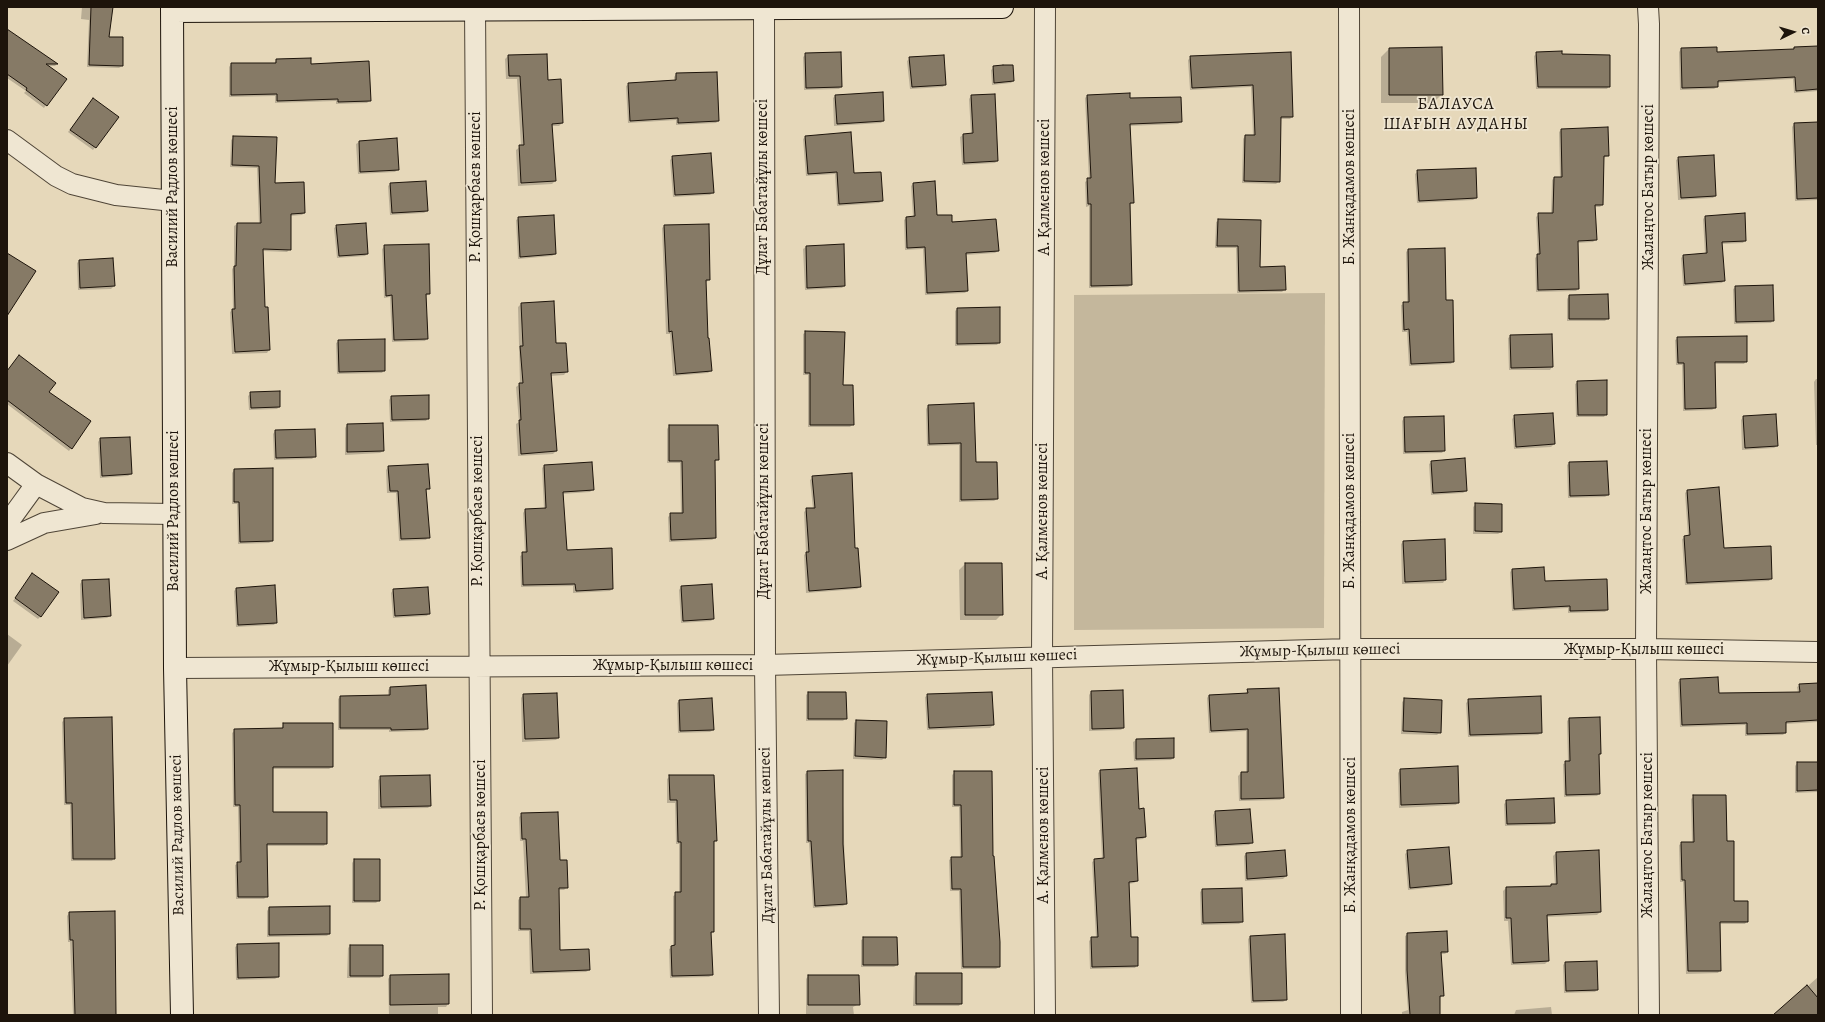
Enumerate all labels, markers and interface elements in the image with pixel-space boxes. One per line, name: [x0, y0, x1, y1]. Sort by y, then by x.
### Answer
north arrow: [1773, 12, 1813, 52]
text: С: [1798, 27, 1813, 35]
district label: БАЛАУСА ШАҒЫН АУДАНЫ: [1383, 95, 1529, 135]
street label: Дұлат Бабатайұлы көшесі: [753, 99, 773, 275]
street label: Жалаңтос Батыр көшесі: [1639, 104, 1659, 270]
street label: Василий Радлов көшесі: [163, 106, 183, 268]
street label: Б. Жанқадамов көшесі: [1340, 109, 1360, 265]
street label: Р. Қошқарбаев көшесі: [466, 111, 486, 263]
street label: А. Қалменов көшесі: [1035, 118, 1055, 256]
street label: Дұлат Бабатайұлы көшесі: [754, 423, 774, 599]
street label: Жалаңтос Батыр көшесі: [1637, 428, 1657, 594]
street label: Василий Радлов көшесі: [164, 430, 184, 592]
street label: Б. Жанқадамов көшесі: [1340, 433, 1360, 589]
street label: Р. Қошқарбаев көшесі: [468, 435, 488, 587]
street label: А. Қалменов көшесі: [1033, 442, 1053, 580]
street label: Жұмыр-Қылыш көшесі: [1239, 640, 1401, 662]
street label: Жұмыр-Қылыш көшесі: [1564, 640, 1724, 660]
street label: Жұмыр-Қылыш көшесі: [916, 646, 1078, 670]
street label: Жұмыр-Қылыш көшесі: [593, 656, 753, 676]
street label: Жұмыр-Қылыш көшесі: [269, 657, 429, 677]
street label: Дұлат Бабатайұлы көшесі: [756, 747, 778, 923]
street label: Жалаңтос Батыр көшесі: [1638, 752, 1658, 918]
street label: Василий Радлов көшесі: [167, 754, 189, 916]
street label: Б. Жанқадамов көшесі: [1341, 757, 1361, 913]
street label: Р. Қошқарбаев көшесі: [471, 759, 491, 911]
street label: А. Қалменов көшесі: [1034, 766, 1054, 904]

